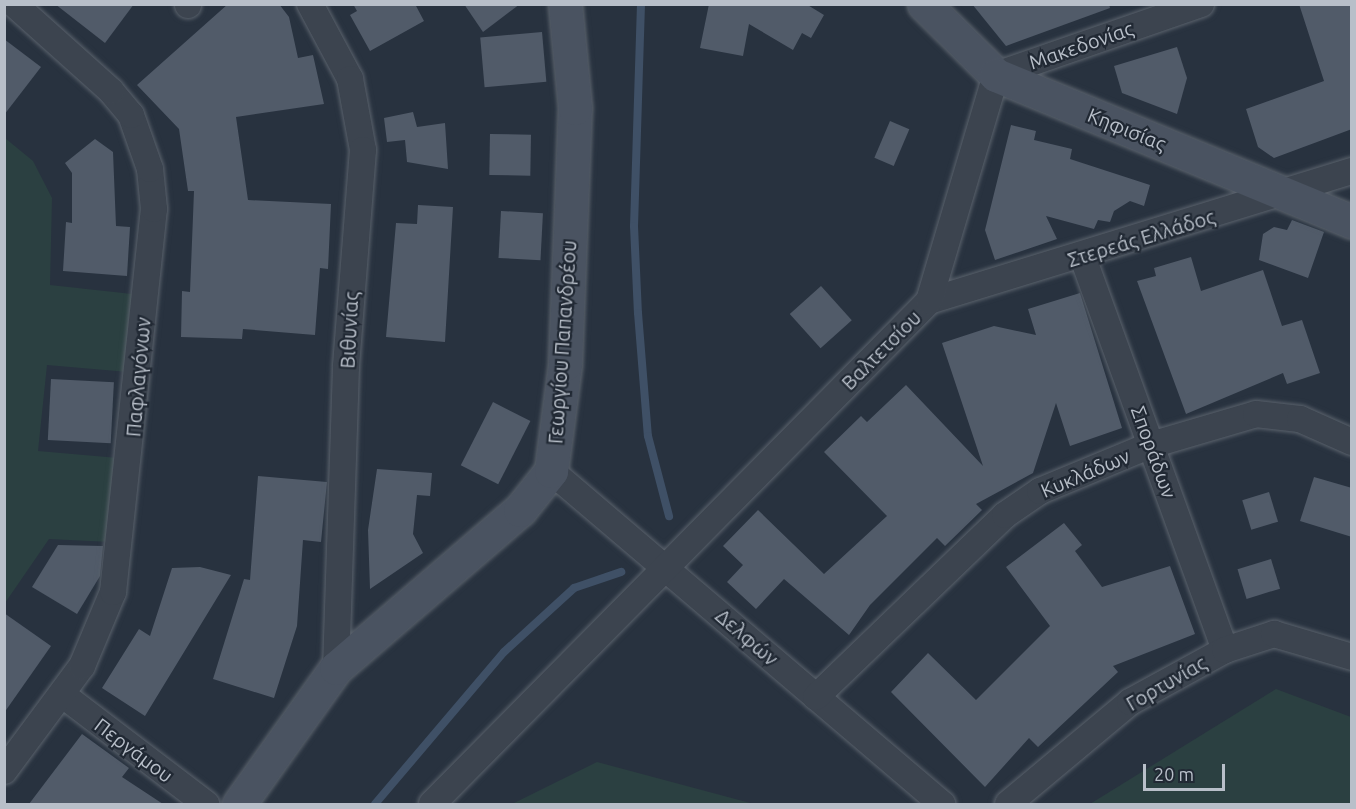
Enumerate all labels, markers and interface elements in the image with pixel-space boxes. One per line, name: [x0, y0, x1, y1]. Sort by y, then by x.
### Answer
street label: Μακεδονίας: [1026, 16, 1136, 74]
street label: Κηφισίας: [1084, 102, 1170, 156]
street label: Στερεάς Ελλάδος: [1064, 204, 1218, 272]
street label: Γεωργίου Παπανδρέου: [543, 239, 581, 445]
street label: Βιθυνίας: [335, 291, 363, 369]
street label: Βαλτετσίου: [836, 305, 926, 395]
street label: Παφλαγόνων: [121, 316, 155, 438]
street label: Σποράδων: [1126, 403, 1182, 501]
street label: Κυκλάδων: [1037, 444, 1133, 502]
street label: Δελφών: [711, 603, 783, 671]
street label: Γορτυνίας: [1122, 650, 1210, 716]
street label: Περγάμου: [90, 713, 178, 787]
scale bar: [1146, 752, 1228, 790]
text: 20 m: [1154, 764, 1194, 784]

